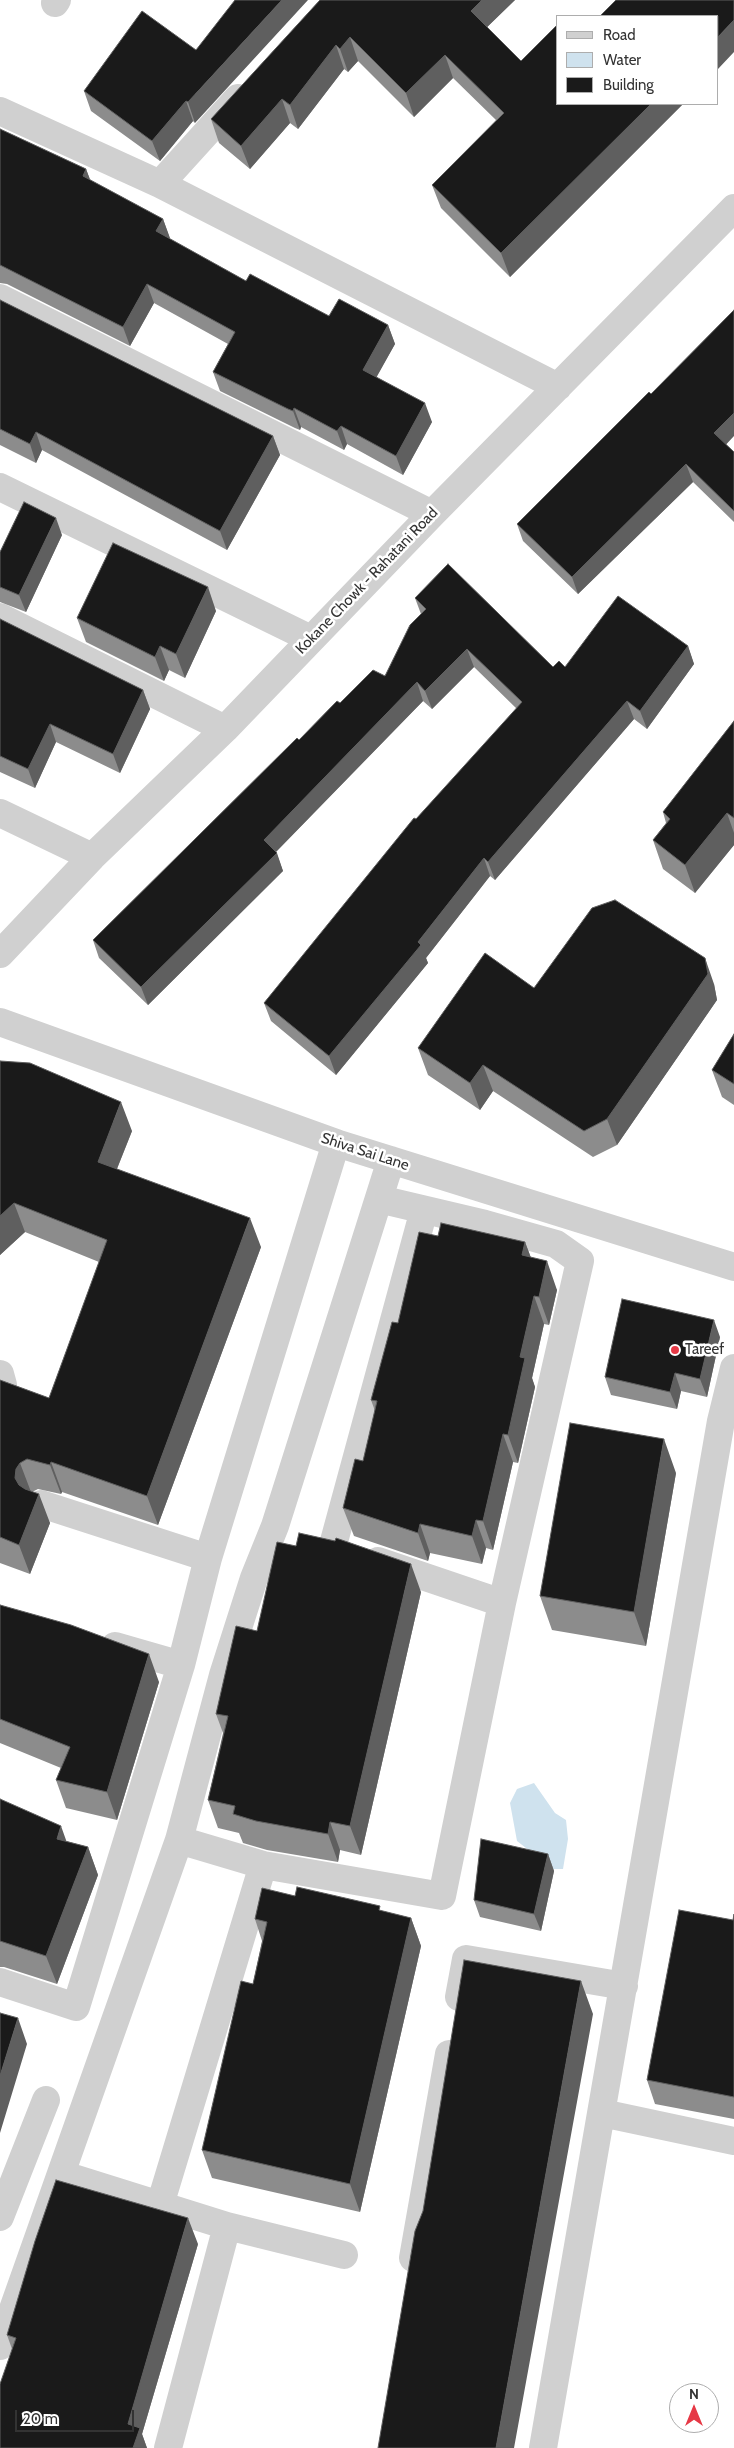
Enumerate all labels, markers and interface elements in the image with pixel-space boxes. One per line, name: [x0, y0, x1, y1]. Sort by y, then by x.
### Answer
legend: [556, 15, 719, 105]
text: Road: [603, 26, 636, 44]
text: Water: [603, 51, 641, 69]
text: Building: [603, 76, 654, 94]
street label: Kokane Chowk - Rahatani Road: [292, 504, 442, 658]
street label: Shiva Sai Lane: [319, 1129, 411, 1175]
place label: Tareef: [685, 1341, 724, 1359]
marker: Tareef: [669, 1344, 681, 1356]
north arrow: [669, 2383, 719, 2433]
text: N: [689, 2385, 699, 2403]
scale bar: [18, 2400, 136, 2432]
text: 20 m: [23, 2410, 58, 2428]

